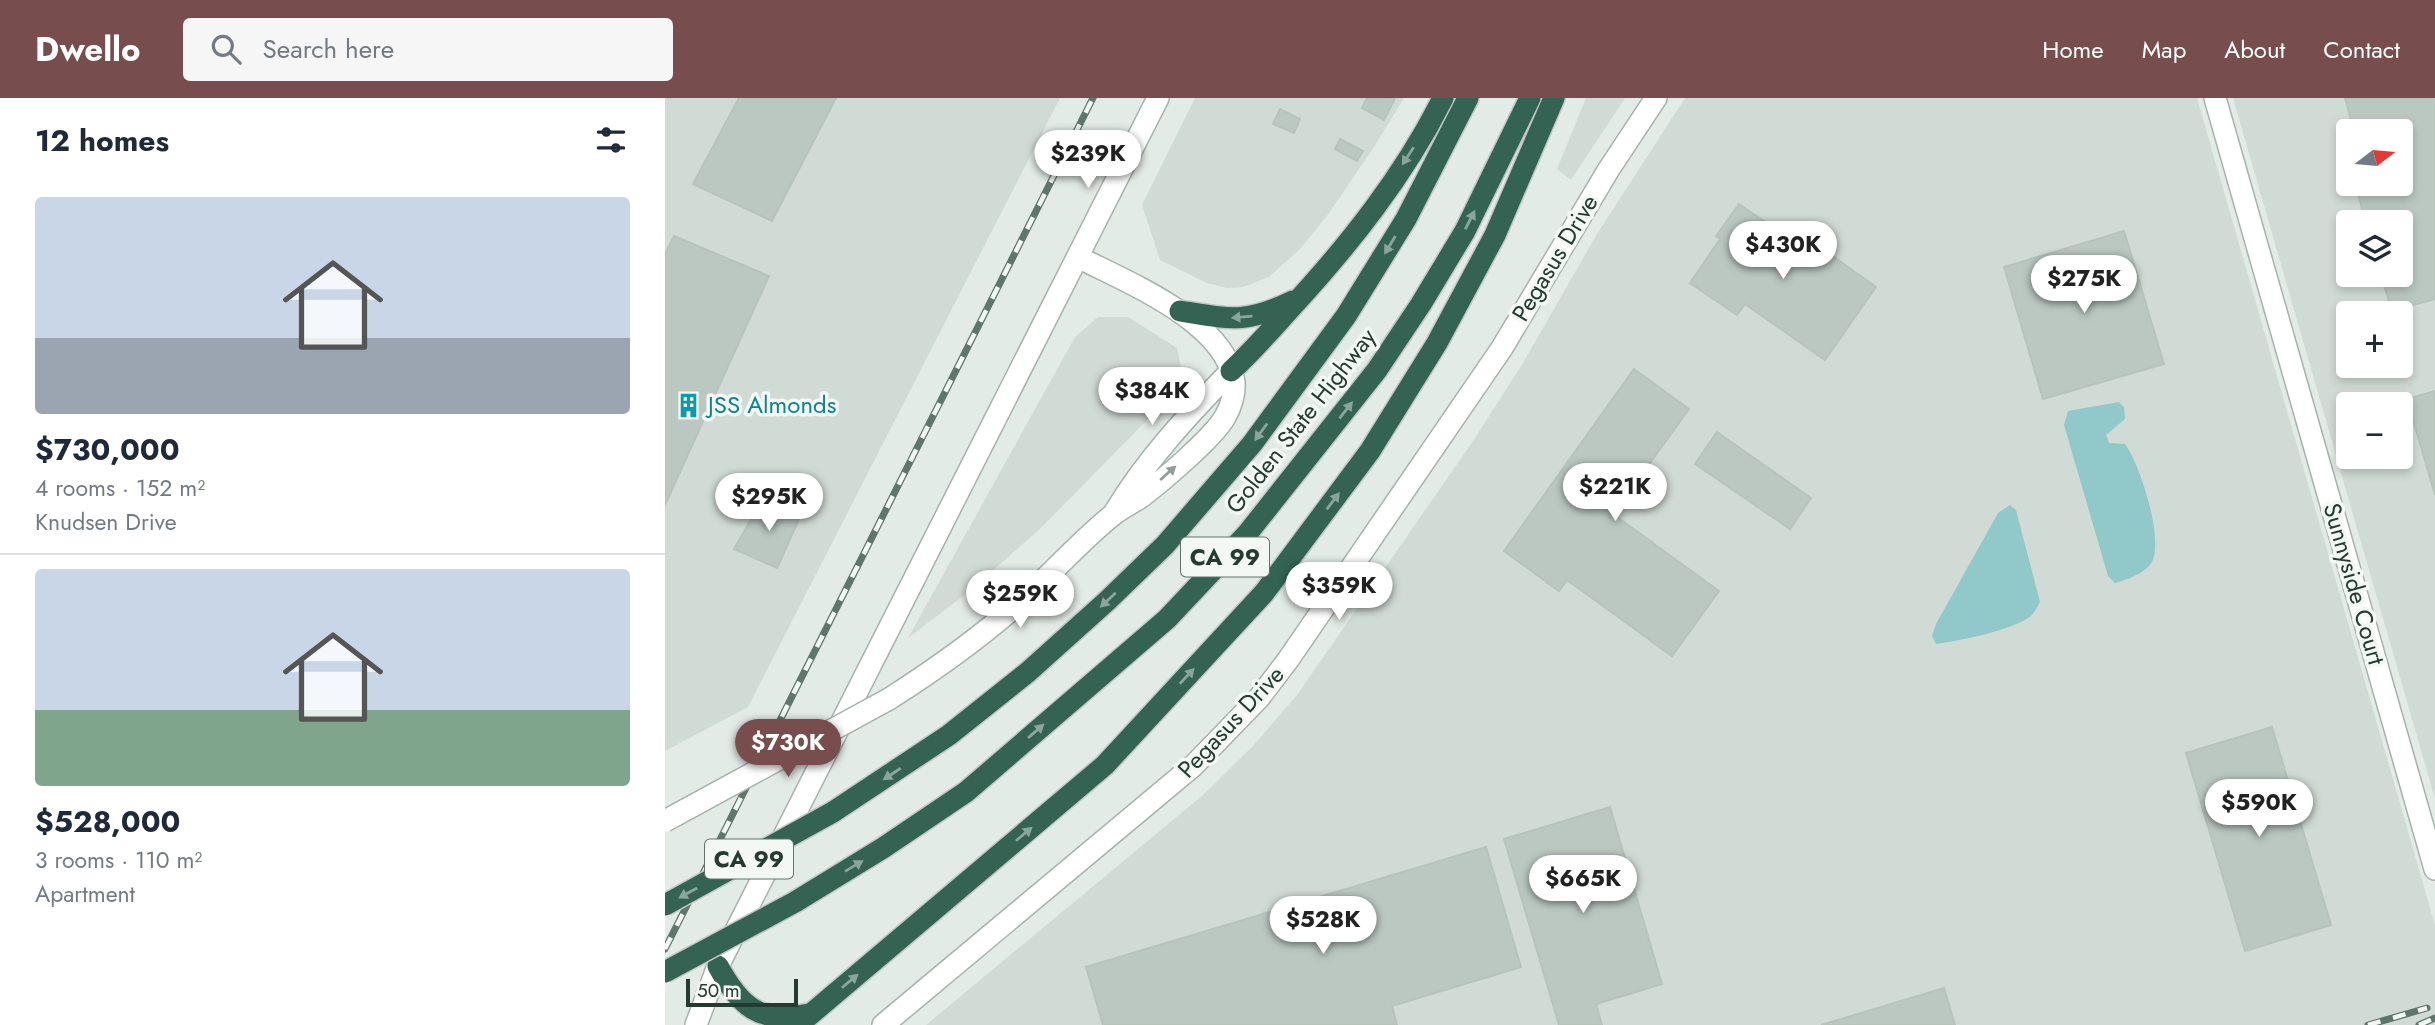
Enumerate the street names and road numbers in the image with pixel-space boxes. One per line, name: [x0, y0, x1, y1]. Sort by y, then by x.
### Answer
street label: Pegasus Drive: [1503, 188, 1606, 328]
street label: Golden State Highway: [1217, 320, 1384, 521]
street label: Sunnyside Court: [2315, 499, 2394, 669]
road number: CA 99: [1181, 538, 1269, 576]
street label: Pegasus Drive: [1169, 658, 1292, 786]
road number: CA 99: [705, 839, 793, 878]

